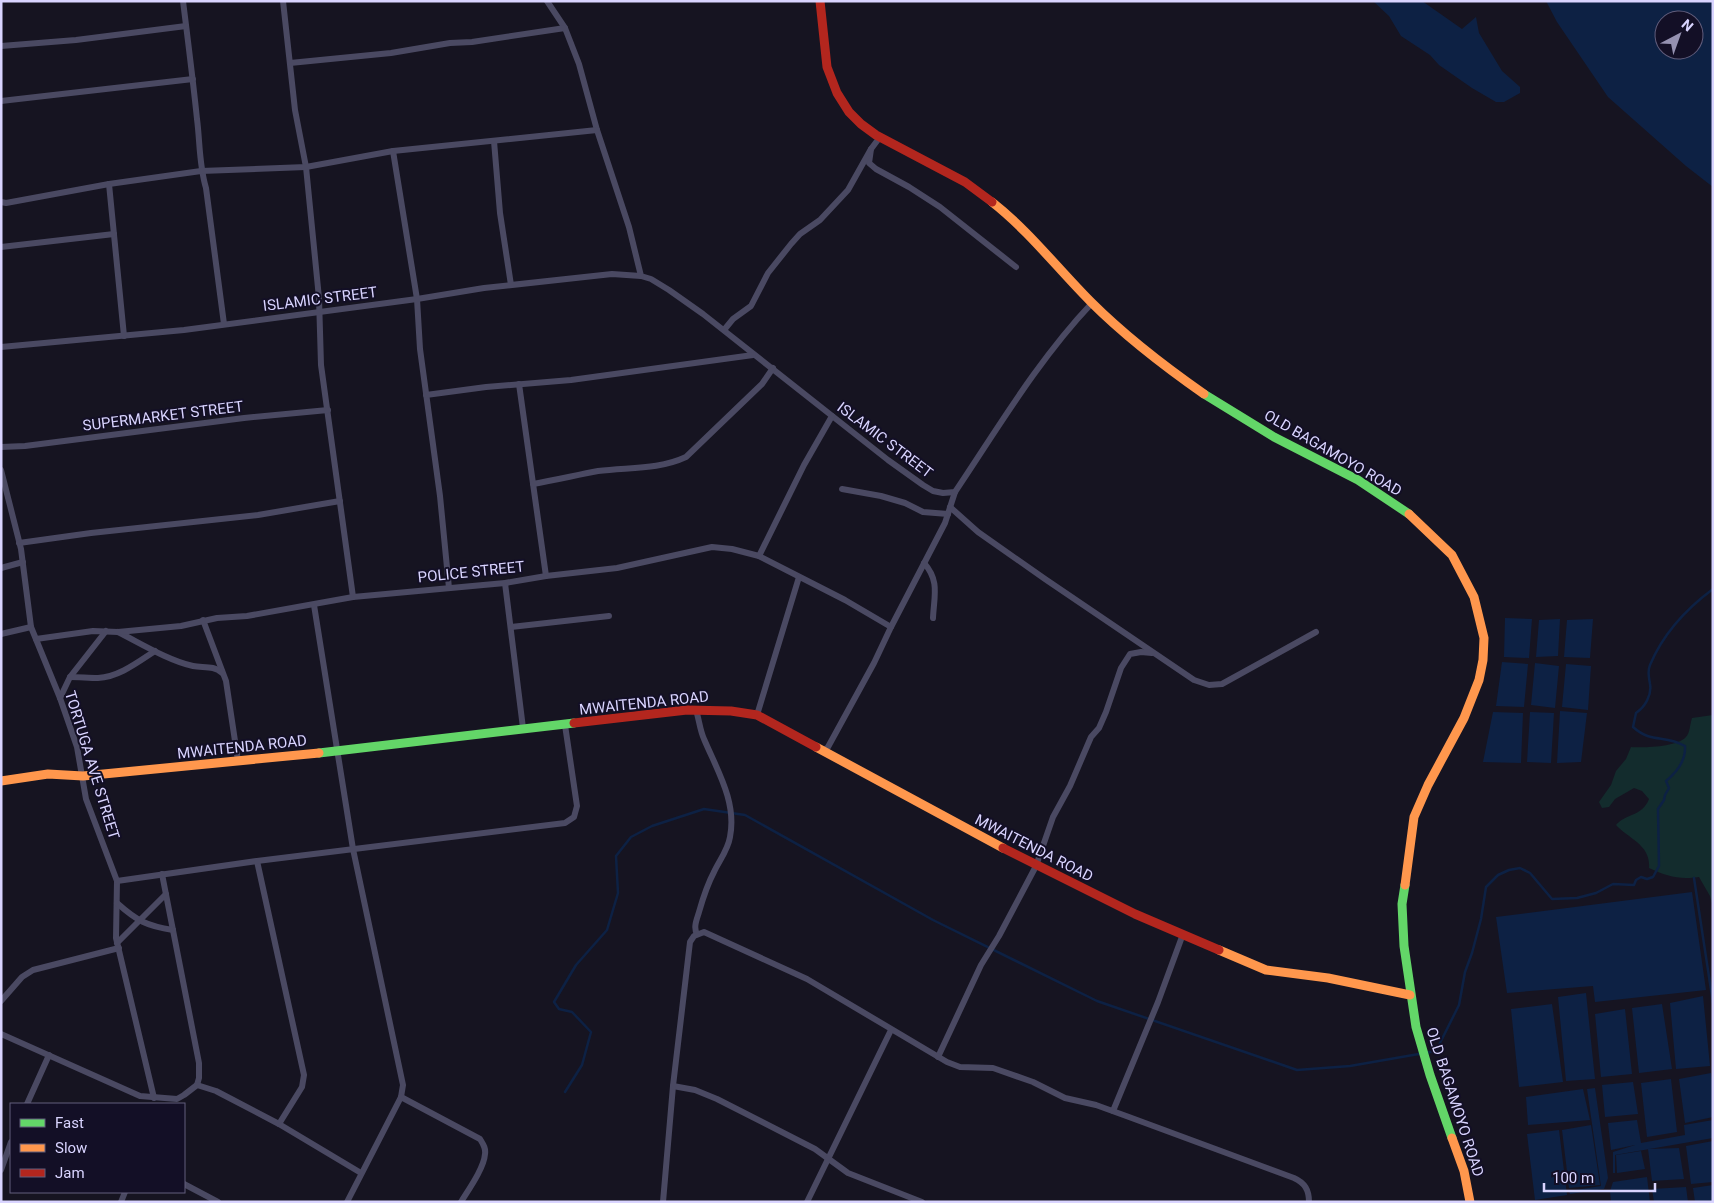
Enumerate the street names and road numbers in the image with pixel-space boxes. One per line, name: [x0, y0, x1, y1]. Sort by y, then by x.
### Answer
street label: ISLAMIC STREET: [262, 283, 378, 315]
street label: SUPERMARKET STREET: [82, 397, 244, 435]
street label: ISLAMIC STREET: [834, 398, 936, 482]
street label: OLD BAGAMOYO ROAD: [1261, 406, 1405, 500]
street label: POLICE STREET: [417, 557, 525, 587]
street label: MWAITENDA ROAD: [578, 687, 710, 719]
street label: TORTUGA AVE STREET: [61, 689, 123, 841]
street label: MWAITENDA ROAD: [176, 731, 308, 763]
street label: MWAITENDA ROAD: [972, 810, 1096, 886]
street label: OLD BAGAMOYO ROAD: [1422, 1025, 1488, 1179]

